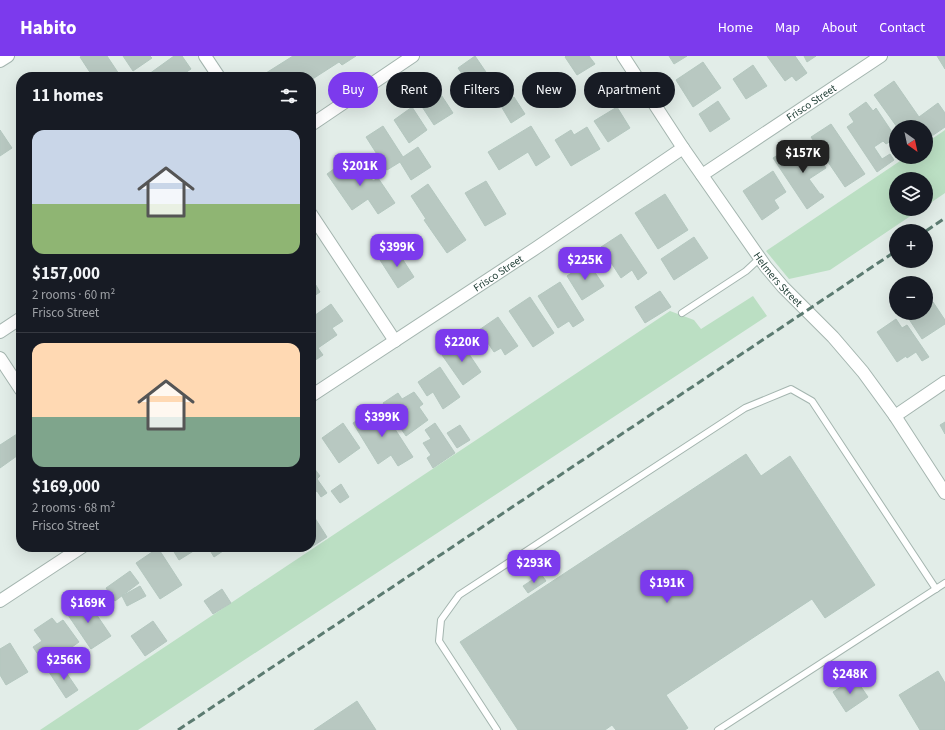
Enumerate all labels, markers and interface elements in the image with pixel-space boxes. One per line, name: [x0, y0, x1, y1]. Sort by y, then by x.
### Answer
text: Habito: [20, 15, 76, 42]
text: Home: [718, 18, 753, 38]
text: Map: [775, 18, 800, 38]
text: About: [822, 18, 857, 38]
text: Contact: [879, 18, 925, 38]
chip: Buy: [328, 72, 378, 108]
chip: Rent: [386, 72, 442, 108]
chip: Filters: [450, 72, 514, 108]
chip: New: [522, 72, 576, 108]
chip: Apartment: [584, 72, 675, 108]
street label: Frisco Street: [783, 80, 839, 124]
text: 11 homes: [32, 84, 103, 108]
icon: filters: [278, 85, 300, 107]
north arrow: [889, 120, 933, 164]
map controls: [889, 120, 933, 320]
pin: $157K: [775, 140, 831, 174]
text: $157K: [785, 144, 821, 162]
pin: $201K: [332, 153, 388, 187]
icon: home: [130, 156, 202, 228]
text: $201K: [342, 157, 378, 175]
button: layers: [889, 172, 933, 216]
button: +: [889, 224, 933, 268]
pin: $399K: [369, 234, 425, 268]
text: $399K: [379, 238, 415, 256]
pin: $225K: [557, 247, 613, 281]
street label: Helmers Street: [750, 249, 806, 310]
street label: Frisco Street: [470, 251, 526, 295]
text: $225K: [567, 251, 603, 269]
text: $157,000: [32, 262, 100, 286]
button: −: [889, 276, 933, 320]
text: 2 rooms · 60 m²: [32, 286, 115, 304]
text: Frisco Street: [32, 304, 99, 322]
pin: $220K: [434, 329, 490, 363]
text: $220K: [444, 333, 480, 351]
icon: home: [130, 369, 202, 441]
pin: $399K: [354, 404, 410, 438]
text: $399K: [364, 408, 400, 426]
text: $169,000: [32, 475, 100, 499]
text: 2 rooms · 68 m²: [32, 499, 115, 517]
text: Frisco Street: [32, 517, 99, 535]
pin: $293K: [506, 550, 562, 584]
text: $293K: [516, 554, 552, 572]
pin: $191K: [639, 570, 695, 604]
text: $191K: [649, 574, 685, 592]
pin: $169K: [60, 590, 116, 624]
text: $169K: [70, 594, 106, 612]
pin: $256K: [36, 647, 92, 681]
text: $256K: [46, 651, 82, 669]
pin: $248K: [822, 661, 878, 695]
text: $248K: [832, 665, 868, 683]

